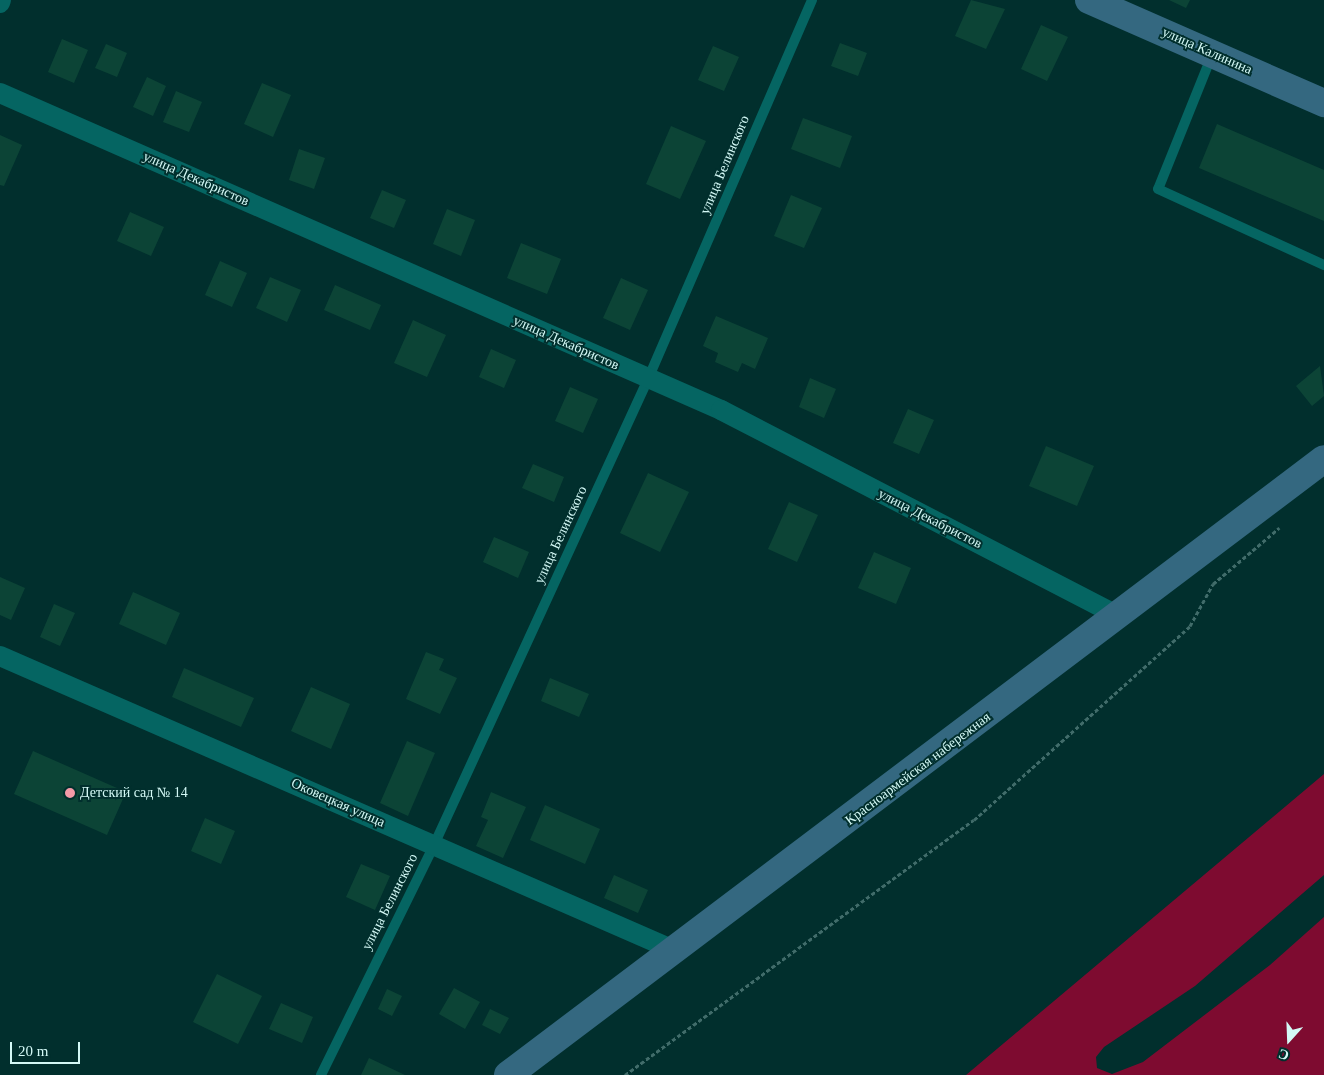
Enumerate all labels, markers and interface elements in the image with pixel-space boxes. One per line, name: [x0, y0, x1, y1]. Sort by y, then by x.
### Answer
street label: улица Калинина: [1159, 24, 1255, 78]
street label: улица Белинского: [697, 113, 753, 217]
street label: улица Декабристов: [140, 148, 252, 210]
street label: улица Декабристов: [510, 312, 622, 374]
street label: улица Белинского: [531, 483, 591, 587]
street label: улица Декабристов: [875, 486, 985, 552]
street label: Красноармейская набережная: [842, 709, 994, 829]
street label: Оковецкая улица: [289, 775, 387, 831]
place label: Детский сад № 14: [80, 785, 188, 801]
marker: Детский сад № 14: [64, 787, 76, 799]
street label: улица Белинского: [358, 851, 422, 953]
north arrow: [1264, 1015, 1314, 1065]
scale bar: [12, 1032, 82, 1064]
text: 20 m: [18, 1043, 48, 1059]
text: С: [1276, 1046, 1291, 1063]

